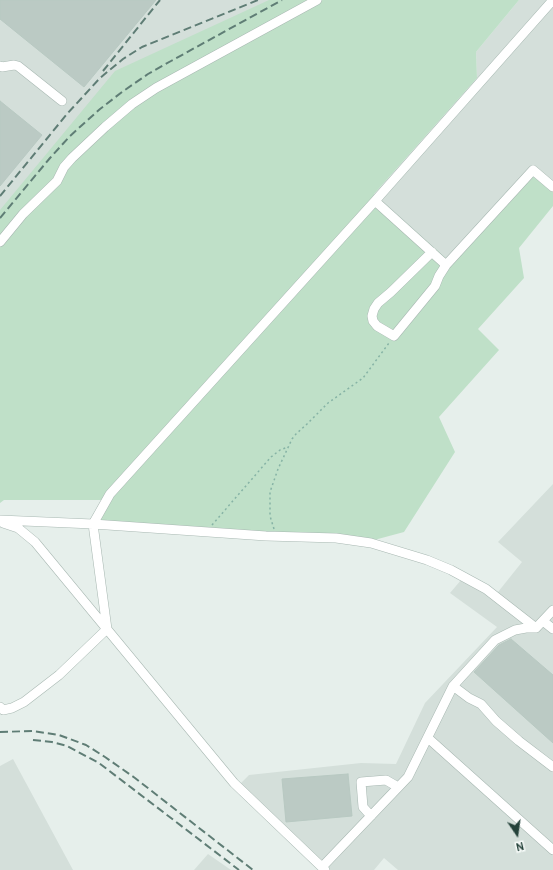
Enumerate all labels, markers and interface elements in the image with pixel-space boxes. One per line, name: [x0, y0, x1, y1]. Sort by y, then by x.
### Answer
north arrow: [497, 814, 537, 854]
text: N: [514, 838, 525, 853]

